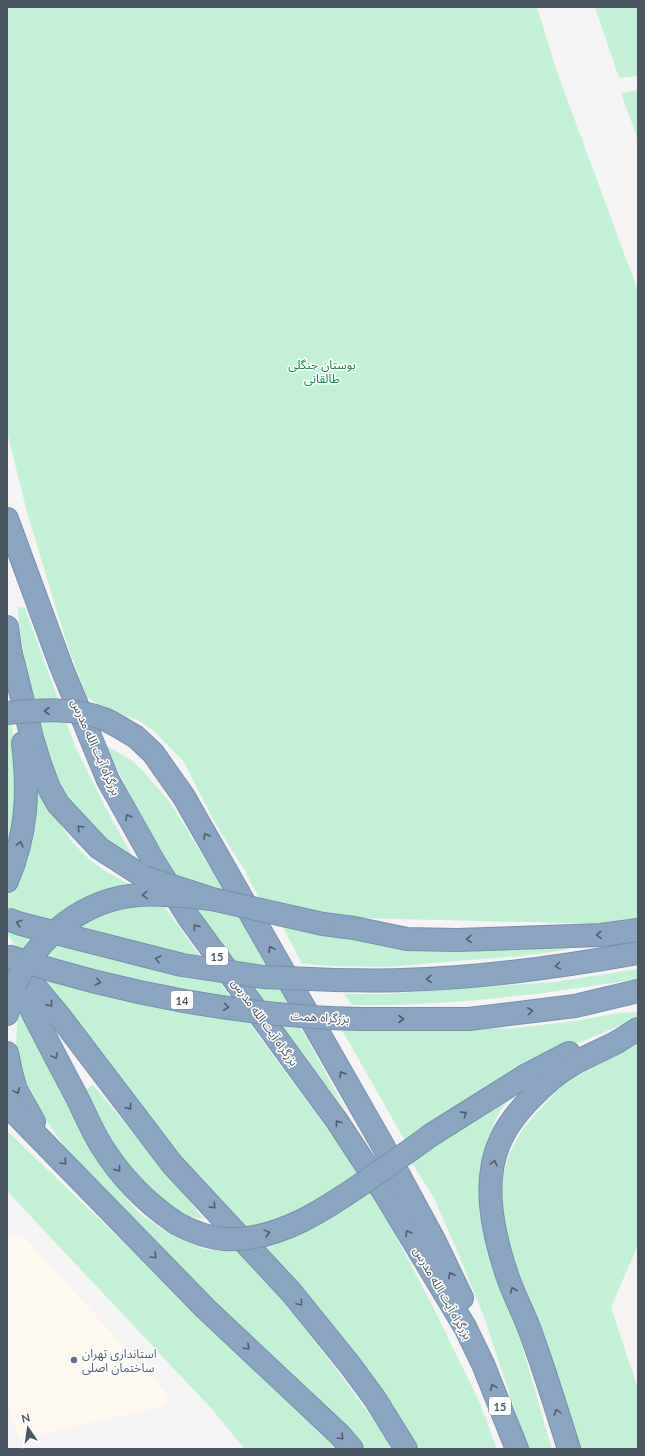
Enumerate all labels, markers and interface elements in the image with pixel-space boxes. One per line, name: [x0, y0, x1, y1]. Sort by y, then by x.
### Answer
park label: بوستان جنگلی طالقانی: [288, 357, 356, 386]
street label: بزرگراه آیت الله مدرس: [68, 696, 124, 798]
one-way arrow: [44, 707, 50, 715]
one-way arrow: [126, 814, 133, 821]
one-way arrow: [77, 825, 85, 833]
one-way arrow: [204, 833, 211, 840]
one-way arrow: [15, 841, 23, 847]
one-way arrow: [142, 890, 148, 899]
one-way arrow: [15, 919, 22, 928]
one-way arrow: [194, 925, 201, 932]
one-way arrow: [596, 931, 602, 940]
one-way arrow: [466, 935, 472, 944]
one-way arrow: [268, 946, 275, 953]
road number: 15: [206, 947, 228, 965]
one-way arrow: [155, 955, 162, 964]
one-way arrow: [555, 961, 561, 970]
one-way arrow: [426, 974, 432, 983]
street label: بزرگراه آیت الله مدرس: [228, 975, 302, 1069]
one-way arrow: [95, 977, 102, 986]
road number: 14: [171, 991, 193, 1009]
one-way arrow: [45, 1000, 52, 1007]
one-way arrow: [223, 1002, 229, 1011]
one-way arrow: [527, 1007, 534, 1016]
street label: بزرگراه همت: [290, 1008, 350, 1026]
one-way arrow: [398, 1015, 404, 1023]
one-way arrow: [51, 1052, 58, 1059]
one-way arrow: [340, 1071, 347, 1078]
one-way arrow: [13, 1087, 21, 1094]
one-way arrow: [124, 1103, 131, 1110]
one-way arrow: [460, 1111, 467, 1119]
one-way arrow: [336, 1121, 343, 1128]
one-way arrow: [59, 1157, 67, 1165]
one-way arrow: [489, 1160, 498, 1167]
one-way arrow: [113, 1165, 120, 1172]
one-way arrow: [208, 1202, 215, 1209]
one-way arrow: [264, 1229, 271, 1238]
one-way arrow: [406, 1230, 413, 1237]
street label: بزرگراه آیت الله مدرس: [410, 1244, 476, 1342]
one-way arrow: [150, 1251, 157, 1259]
one-way arrow: [448, 1271, 456, 1279]
one-way arrow: [510, 1286, 518, 1294]
one-way arrow: [295, 1298, 302, 1306]
one-way arrow: [242, 1343, 250, 1350]
place label: استانداری تهران ساختمان اصلی: [82, 1346, 157, 1375]
marker: استانداری تهران ساختمان اصلی: [69, 1355, 79, 1365]
one-way arrow: [489, 1383, 497, 1390]
road number: 15: [489, 1397, 511, 1415]
north arrow: [8, 1408, 48, 1448]
one-way arrow: [553, 1408, 562, 1415]
text: N: [20, 1410, 31, 1425]
one-way arrow: [336, 1432, 344, 1440]

